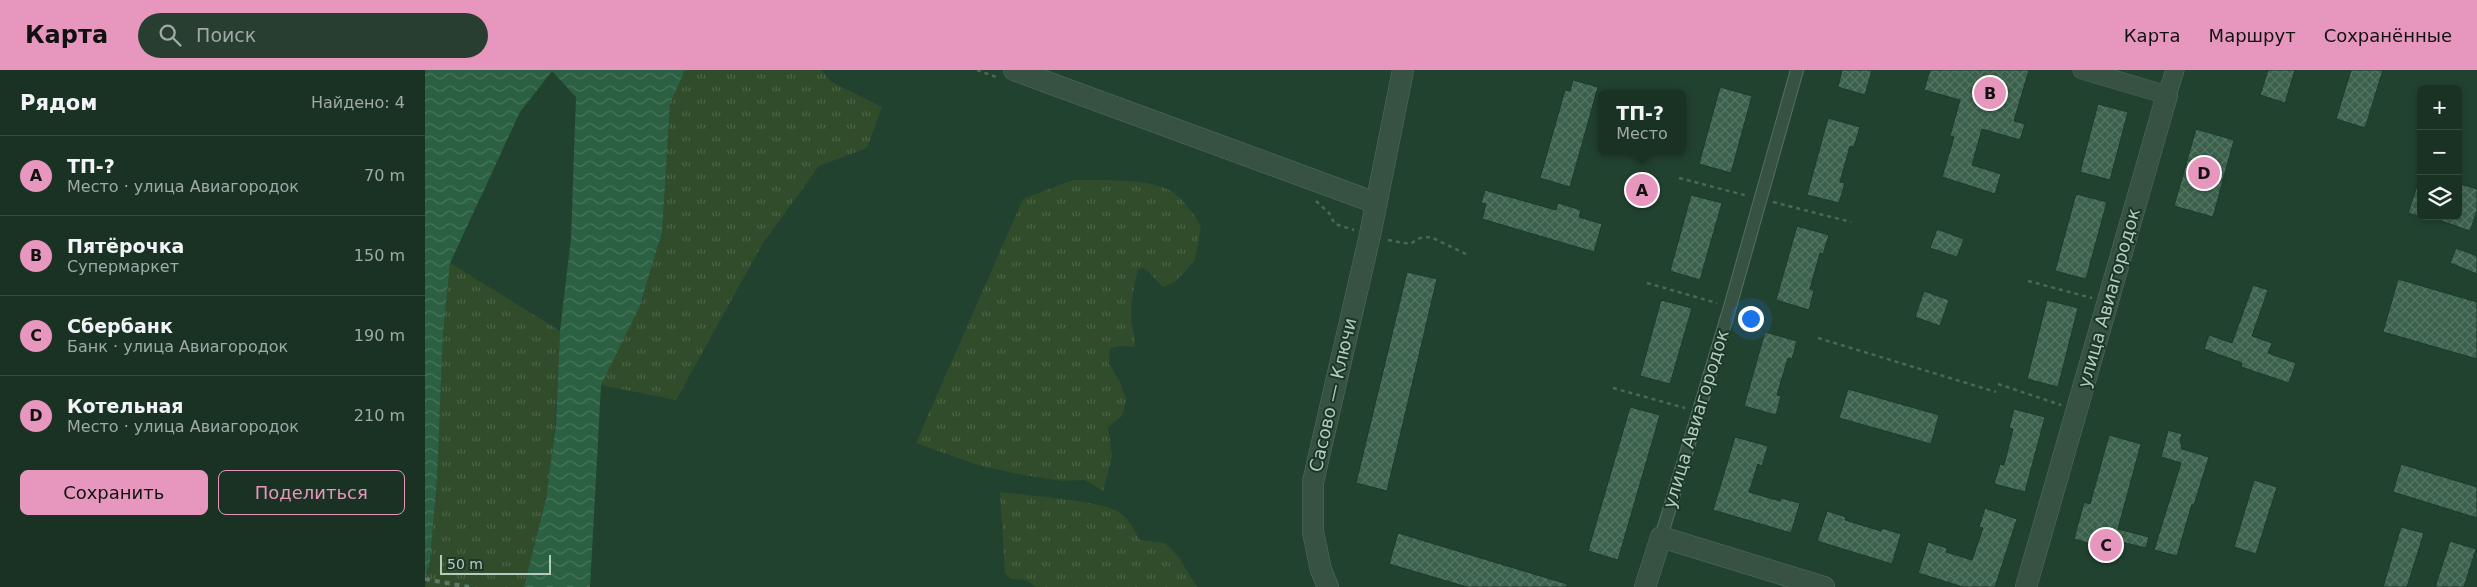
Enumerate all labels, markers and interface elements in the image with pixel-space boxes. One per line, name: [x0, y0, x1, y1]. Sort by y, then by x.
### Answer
search box: [138, 13, 488, 58]
text: Карта: [25, 21, 108, 49]
icon: search: [156, 21, 184, 49]
text: Поиск: [196, 24, 256, 46]
text: Карта: [2124, 25, 2181, 46]
text: Маршрут: [2209, 25, 2296, 46]
text: Сохранённые: [2324, 25, 2452, 46]
pin: B: [1974, 74, 2006, 112]
map controls: [2417, 85, 2462, 220]
button: +: [2417, 85, 2462, 130]
popup: [1598, 90, 1686, 155]
text: Рядом: [20, 91, 97, 115]
text: Найдено: 4: [311, 93, 405, 112]
text: ТП-?: [1616, 102, 1664, 124]
text: Место: [1616, 124, 1668, 143]
button: −: [2417, 130, 2462, 175]
pin: D: [2188, 154, 2220, 192]
text: ТП-?: [67, 155, 115, 177]
text: A: [30, 166, 42, 185]
text: 70 m: [364, 166, 405, 185]
pin: A: [1626, 171, 1658, 209]
button: layers: [2417, 175, 2462, 220]
text: Место · улица Авиагородок: [67, 177, 299, 196]
street label: улица Авиагородок: [2073, 206, 2144, 390]
text: Пятёрочка: [67, 235, 184, 257]
text: B: [30, 246, 42, 265]
text: 150 m: [354, 246, 405, 265]
text: Супермаркет: [67, 257, 179, 276]
your location: [1738, 306, 1764, 332]
text: Сбербанк: [67, 315, 173, 337]
street label: Сасово — Ключи: [1305, 316, 1360, 474]
text: C: [30, 326, 42, 345]
text: 190 m: [354, 326, 405, 345]
street label: улица Авиагородок: [1658, 327, 1733, 511]
text: Банк · улица Авиагородок: [67, 337, 288, 356]
text: Котельная: [67, 395, 184, 417]
text: D: [29, 406, 43, 425]
text: 210 m: [354, 406, 405, 425]
text: Место · улица Авиагородок: [67, 417, 299, 436]
button: Сохранить: [20, 470, 208, 515]
button: Поделиться: [218, 470, 405, 515]
pin: C: [2090, 526, 2122, 564]
scale bar: [440, 552, 551, 575]
text: 50 m: [447, 556, 483, 572]

